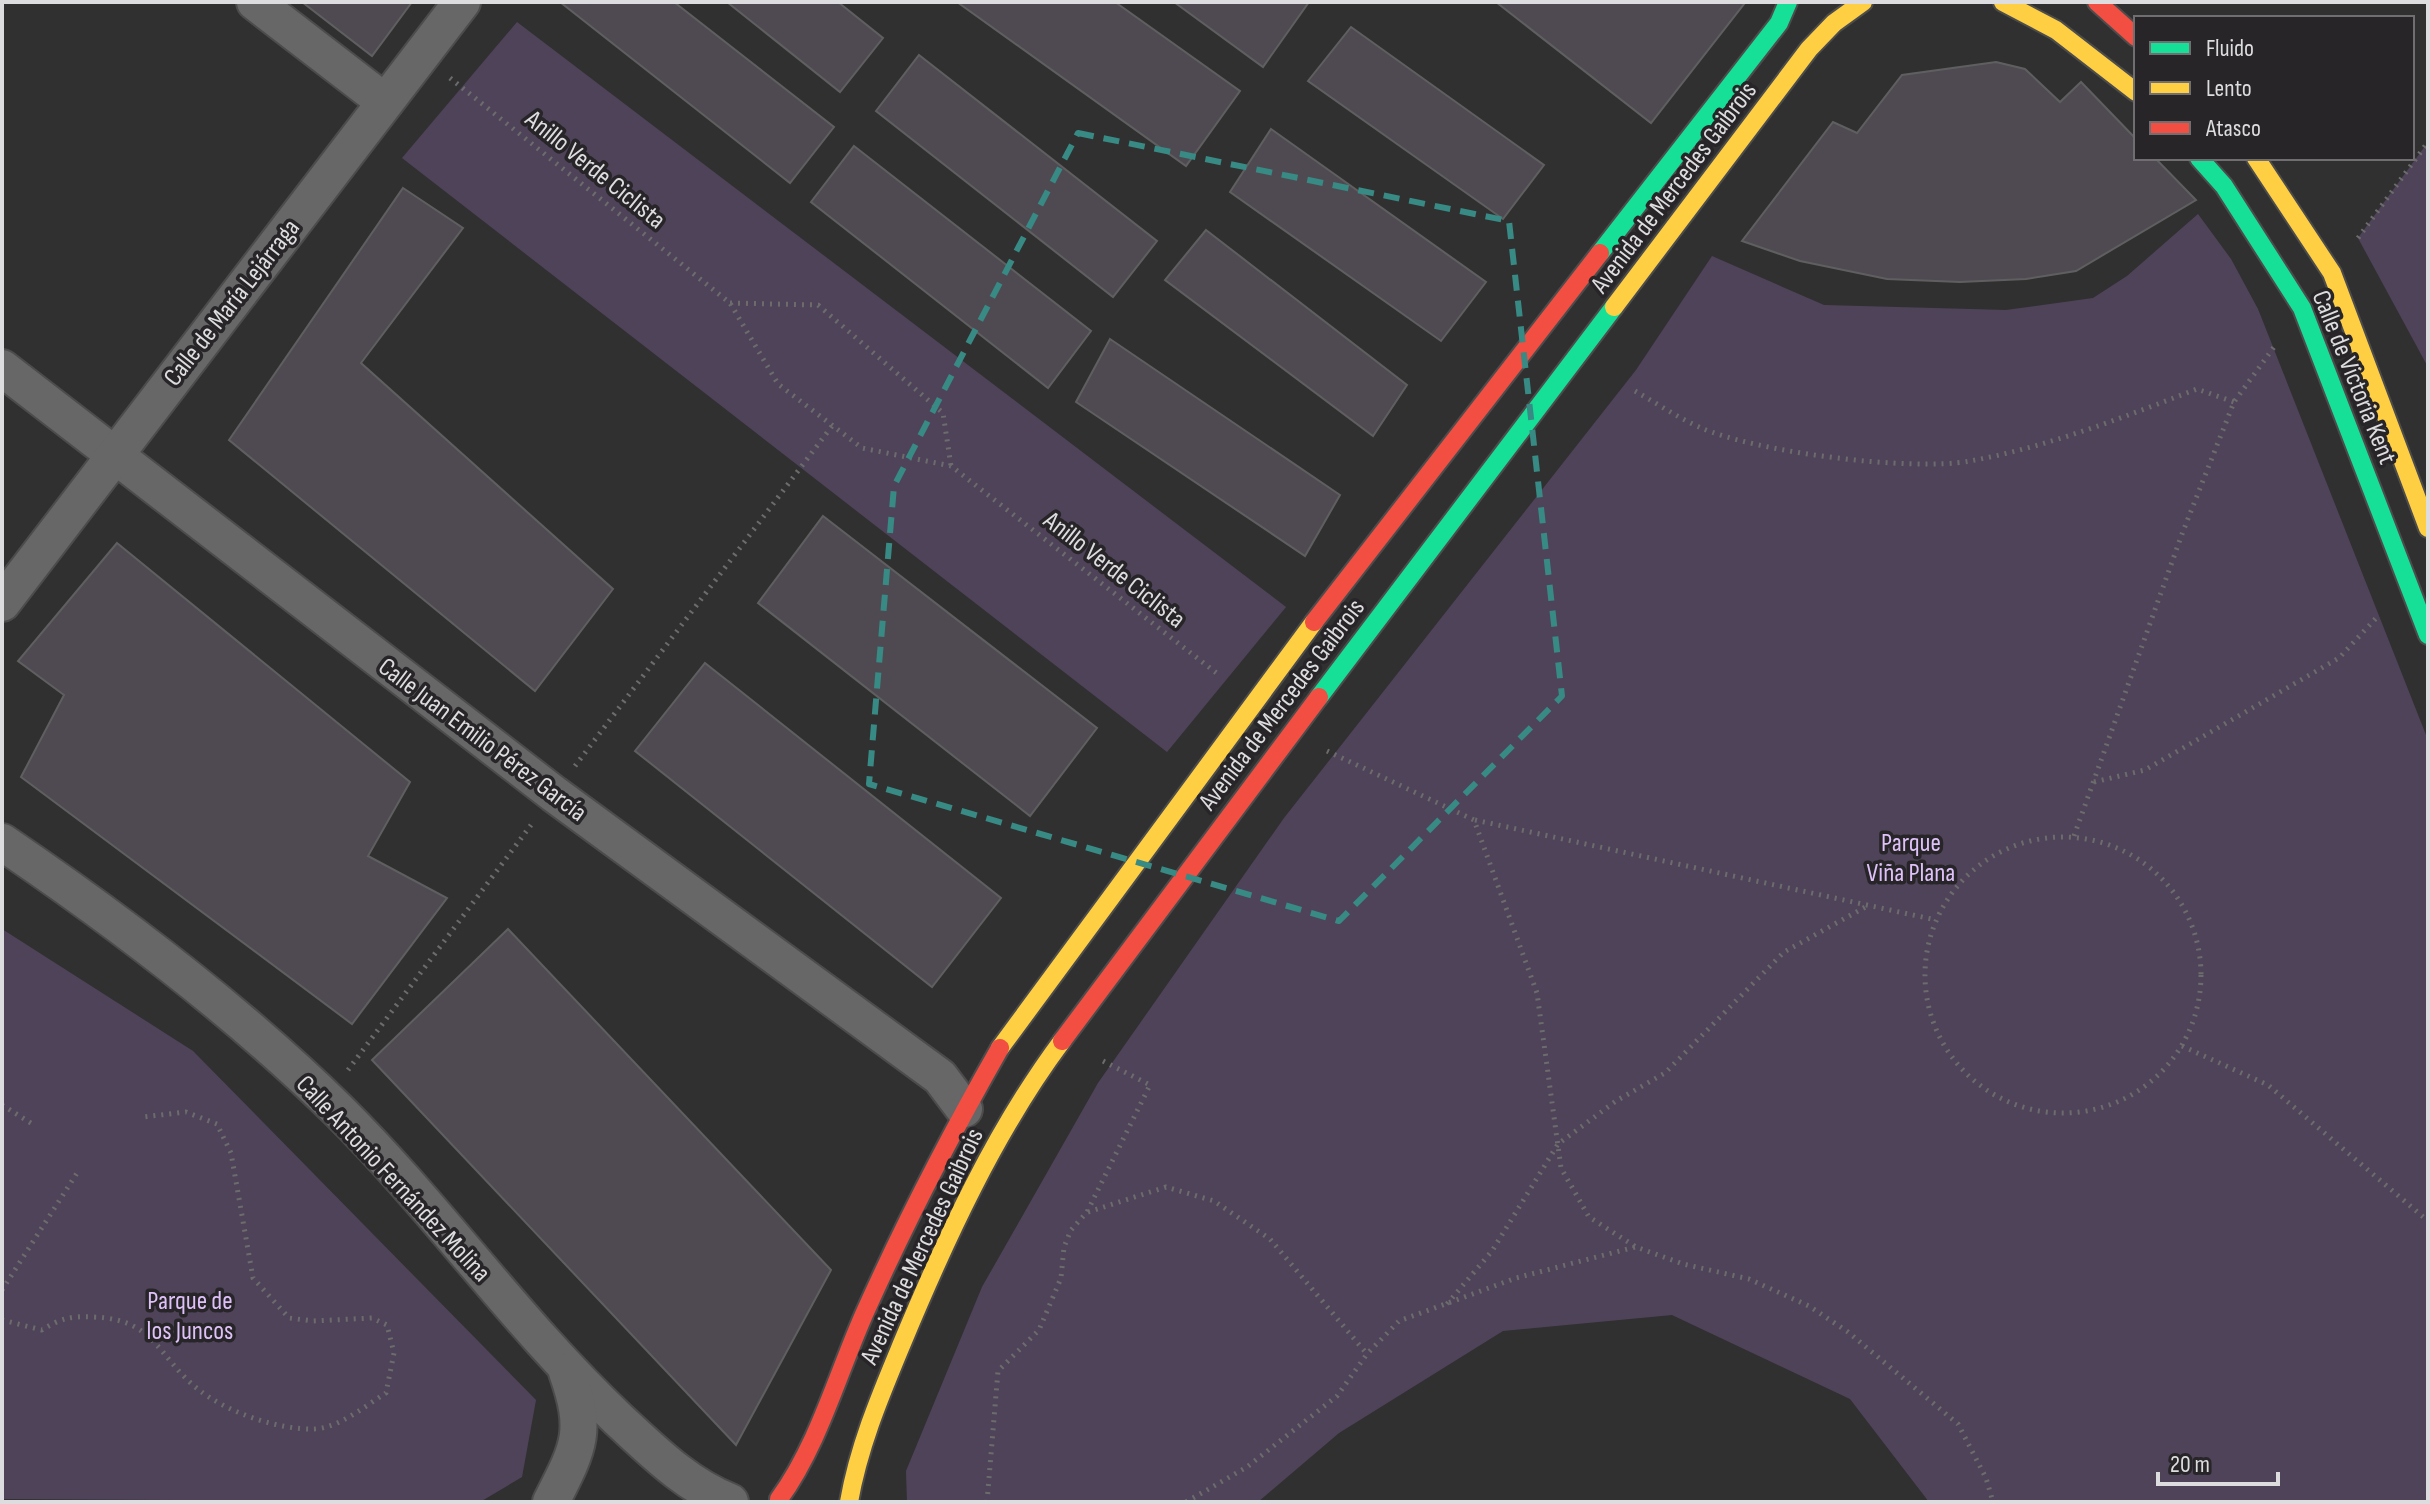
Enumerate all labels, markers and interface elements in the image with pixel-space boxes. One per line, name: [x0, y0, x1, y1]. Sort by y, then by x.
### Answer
legend: [2134, 16, 2414, 160]
text: Fluido: [2206, 34, 2254, 63]
text: Lento: [2206, 74, 2252, 103]
street label: Avenida de Mercedes Gaibrois: [1584, 76, 1764, 300]
street label: Anillo Verde Ciclista: [518, 104, 671, 236]
text: Atasco: [2205, 114, 2261, 143]
street label: Calle de María Lejárraga: [158, 213, 307, 392]
street label: Calle de Victoria Kent: [2305, 286, 2403, 469]
street label: Anillo Verde Ciclista: [1036, 505, 1191, 635]
street label: Avenida de Mercedes Gaibrois: [1192, 593, 1372, 817]
street label: Calle Juan Emilio Pérez García: [372, 652, 592, 829]
park label: Parque Viña Plana: [1867, 828, 1955, 889]
street label: Calle Antonio Fernández Molina: [289, 1069, 497, 1289]
street label: Avenida de Mercedes Gaibrois: [854, 1124, 991, 1370]
park label: Parque de los Juncos: [147, 1286, 233, 1347]
scale bar: [2158, 1436, 2278, 1486]
text: 20 m: [2170, 1450, 2210, 1479]

